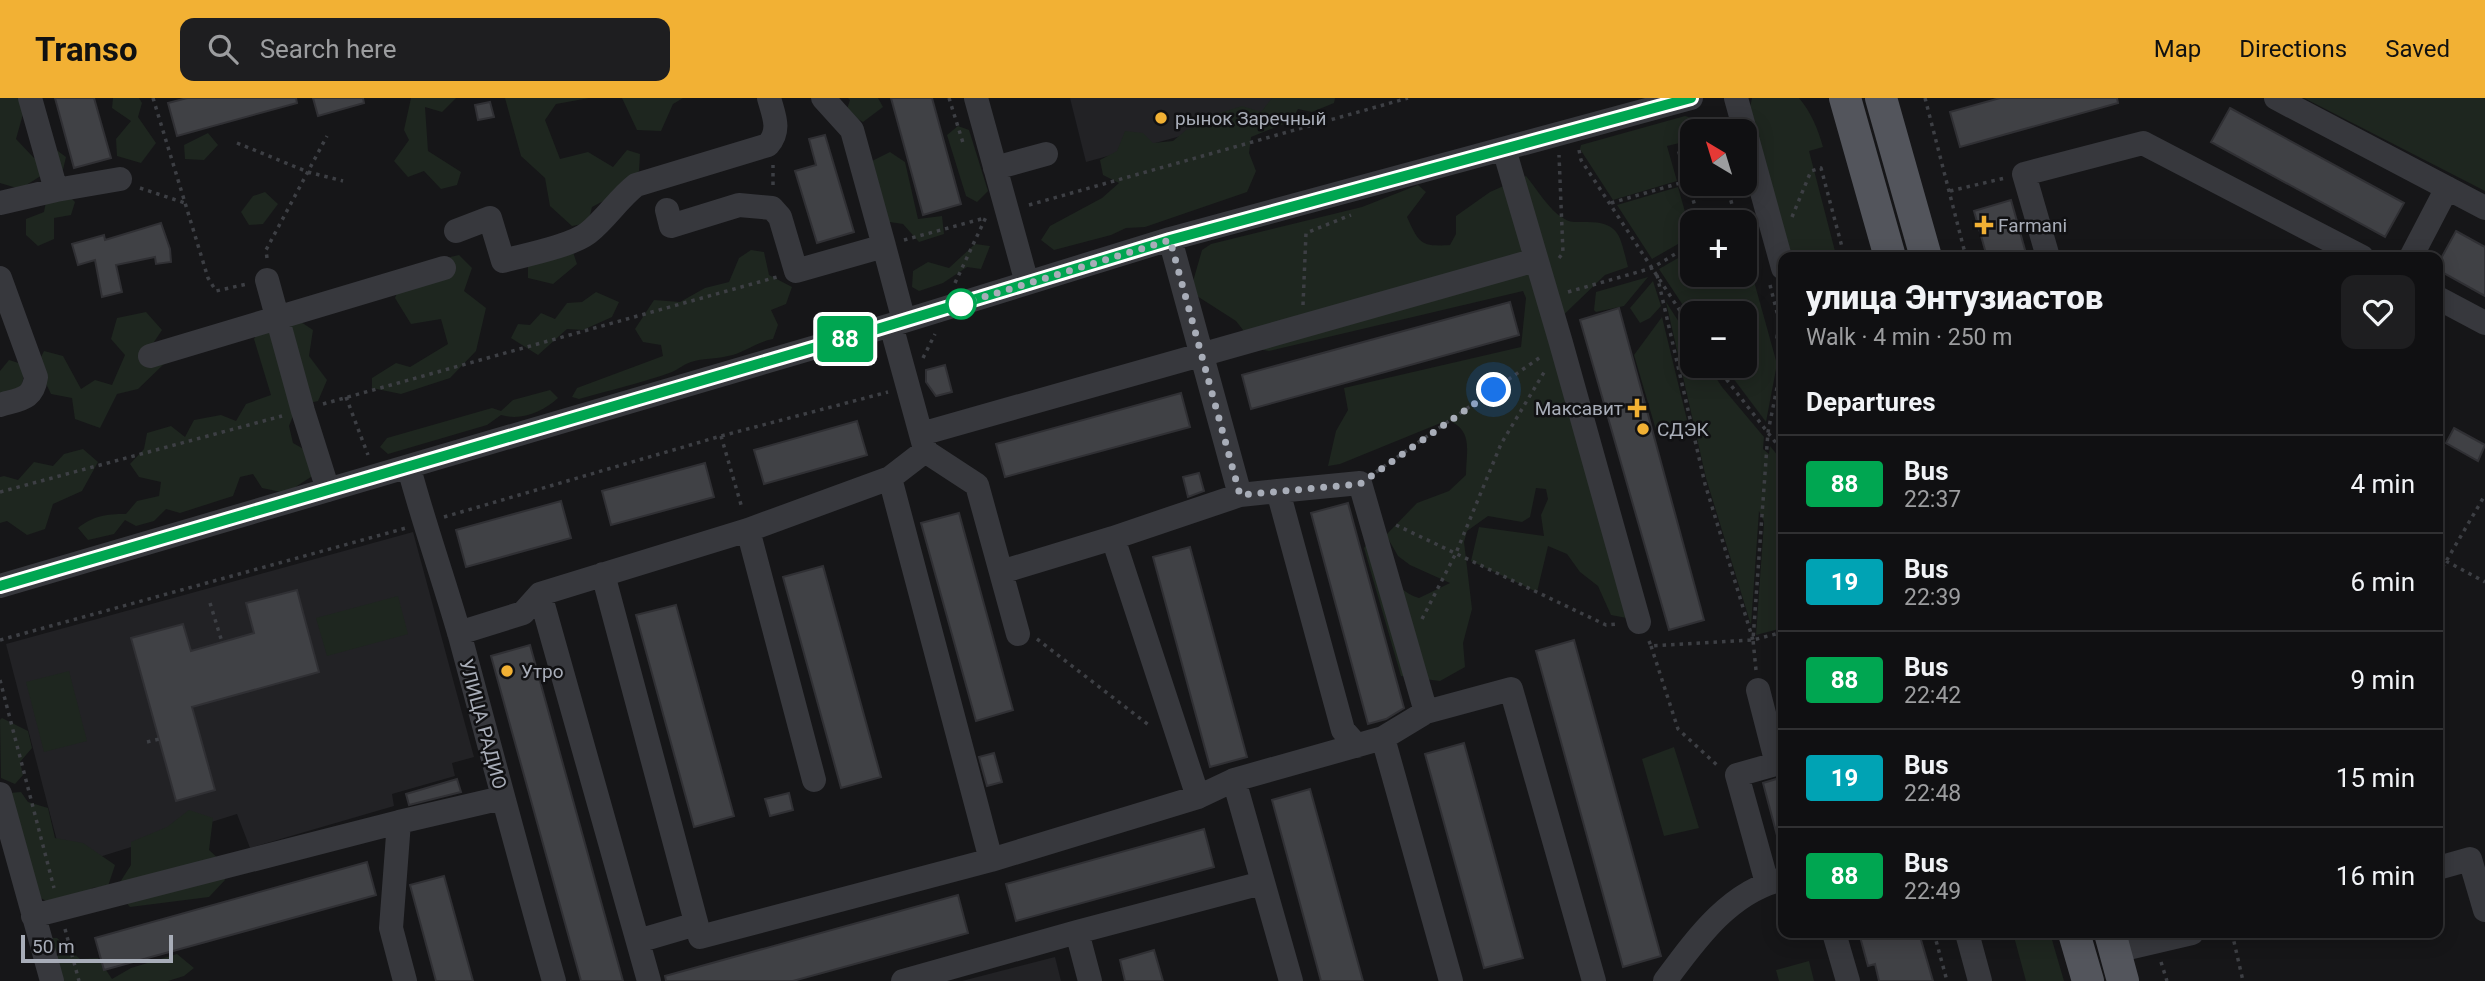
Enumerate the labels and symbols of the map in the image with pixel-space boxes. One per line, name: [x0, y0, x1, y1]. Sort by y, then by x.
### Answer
place label: рынок Заречный: [1175, 107, 1327, 130]
marker: рынок Заречный: [1153, 110, 1169, 126]
north arrow: [1680, 119, 1757, 196]
place label: Farmani: [1998, 214, 2067, 237]
marker: Farmani: [1976, 217, 1992, 233]
unlabelled marker: [946, 289, 976, 319]
line badge: 88: [814, 316, 876, 362]
your location: [1476, 372, 1511, 407]
place label: Максавит: [1535, 397, 1623, 420]
marker: Максавит: [1629, 400, 1645, 416]
place label: СДЭК: [1657, 418, 1709, 441]
marker: СДЭК: [1635, 421, 1651, 437]
street label: УЛИЦА РАДИО: [455, 656, 511, 792]
place label: Утро: [521, 660, 564, 683]
marker: Утро: [499, 663, 515, 679]
scale bar: [21, 932, 173, 964]

